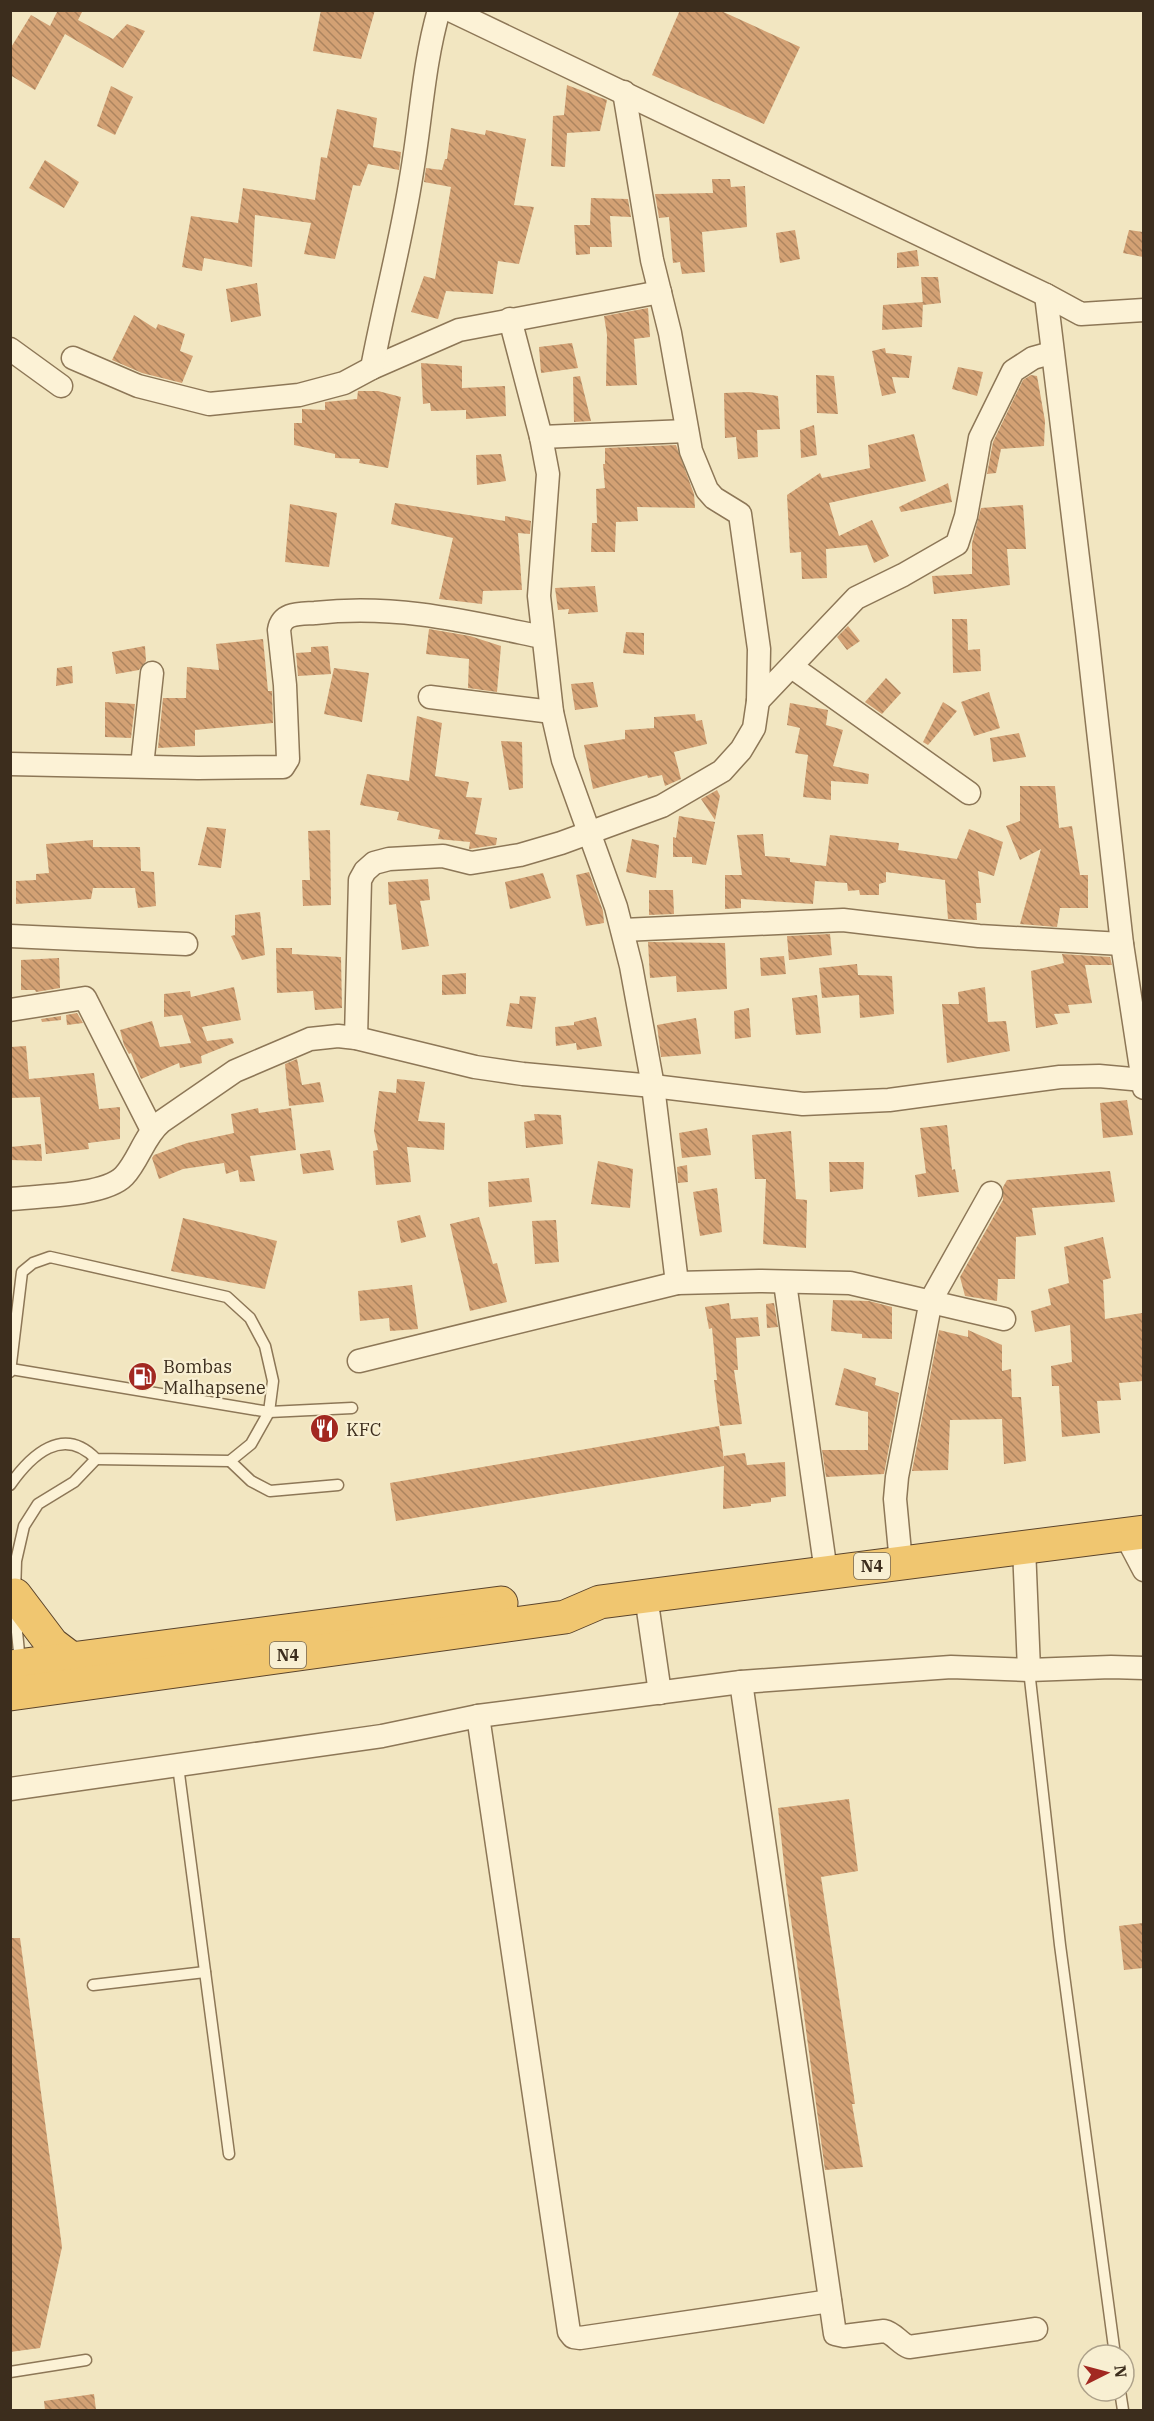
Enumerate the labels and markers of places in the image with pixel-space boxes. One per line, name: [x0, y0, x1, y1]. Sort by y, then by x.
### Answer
place label: Bombas Malhapsene: [163, 1355, 266, 1399]
fuel station icon: Bombas Malhapsene: [126, 1360, 158, 1392]
restaurant icon: KFC: [309, 1413, 341, 1445]
place label: KFC: [346, 1418, 381, 1441]

